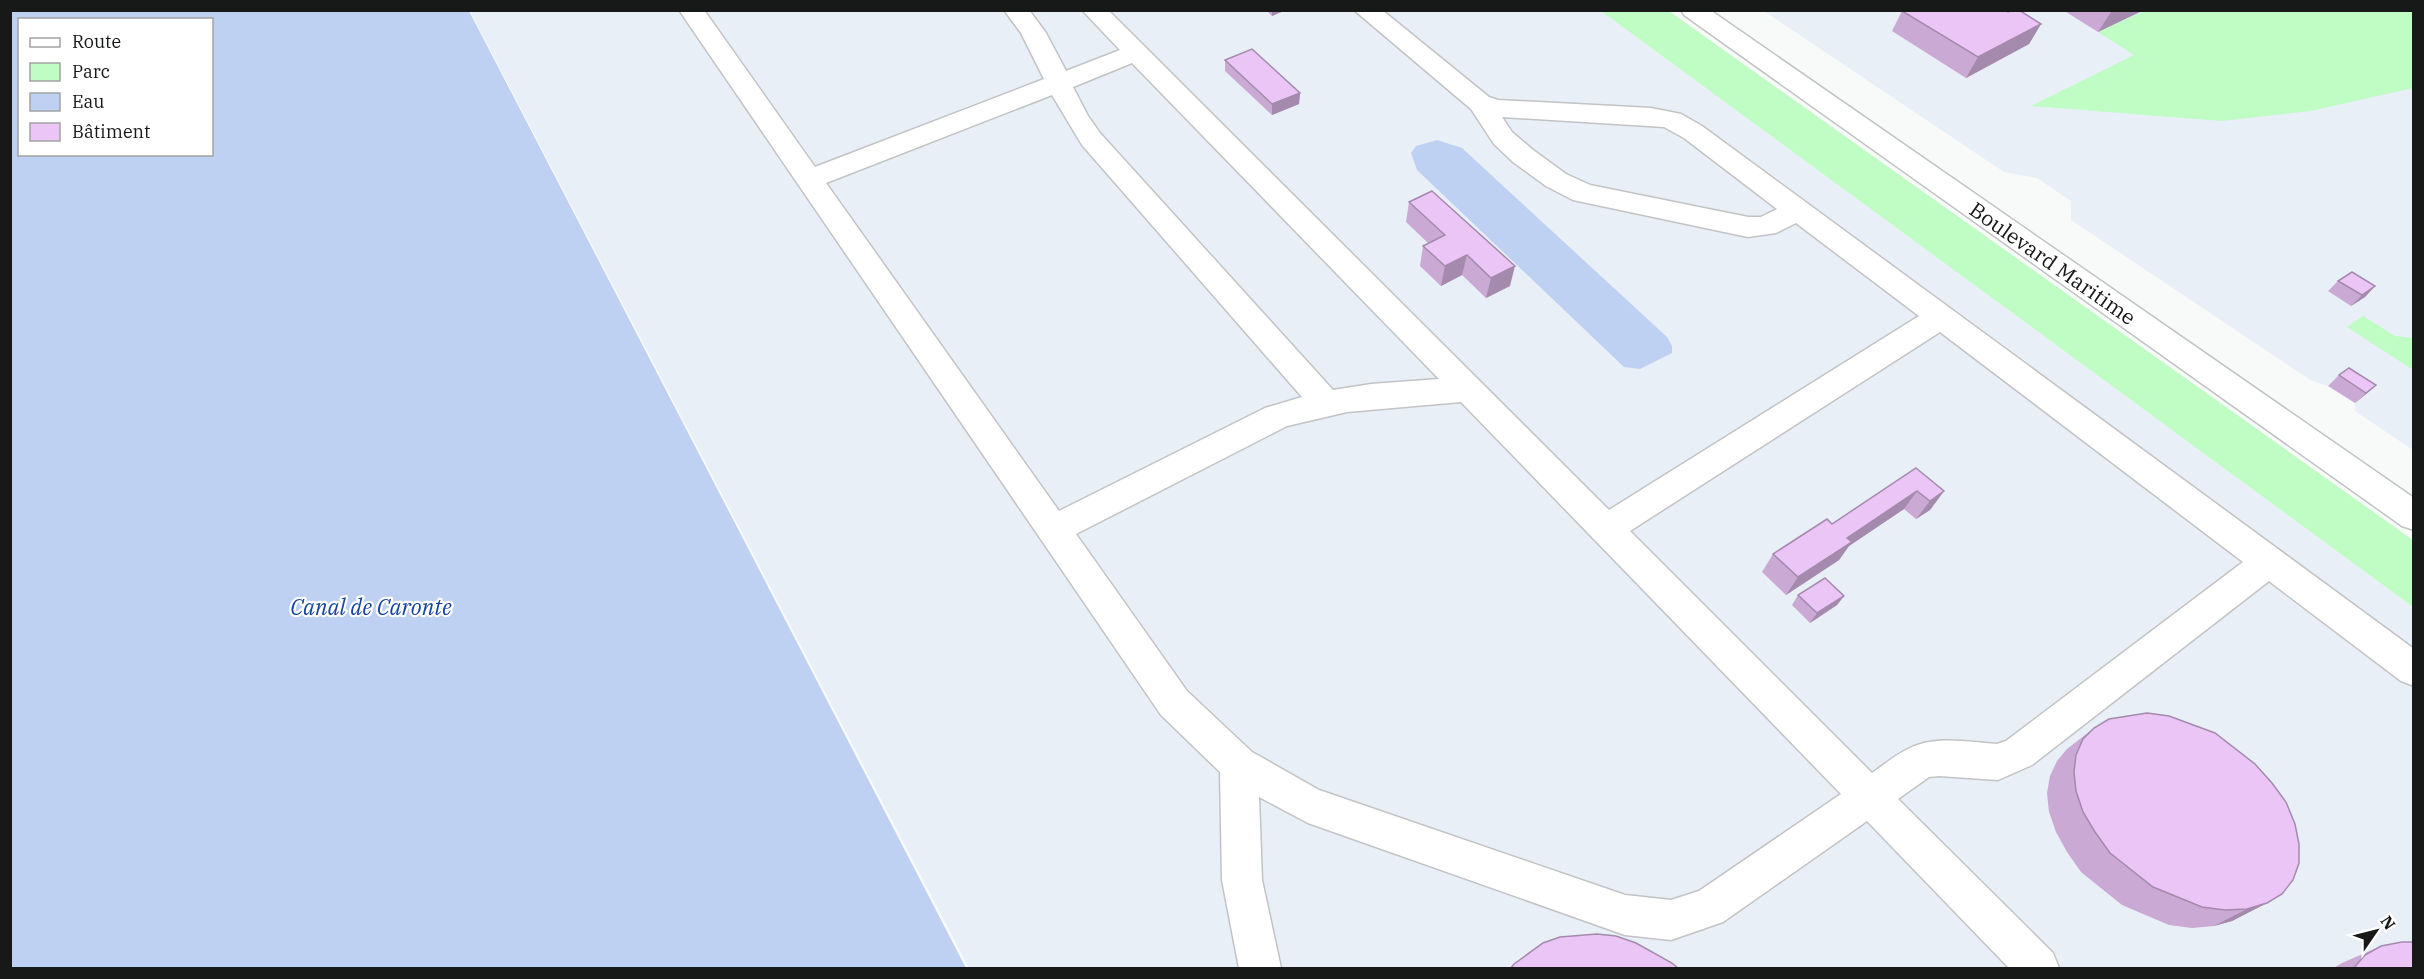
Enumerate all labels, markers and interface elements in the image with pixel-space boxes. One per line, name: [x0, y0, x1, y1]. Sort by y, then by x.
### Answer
legend: [18, 18, 213, 156]
text: Route: [72, 30, 121, 53]
text: Parc: [72, 60, 110, 83]
text: Eau: [72, 90, 104, 113]
text: Bâtiment: [72, 120, 150, 143]
street label: Boulevard Maritime: [1964, 195, 2142, 331]
water label: Canal de Caronte: [290, 592, 452, 621]
north arrow: [2346, 901, 2406, 961]
text: N: [2376, 911, 2400, 933]

